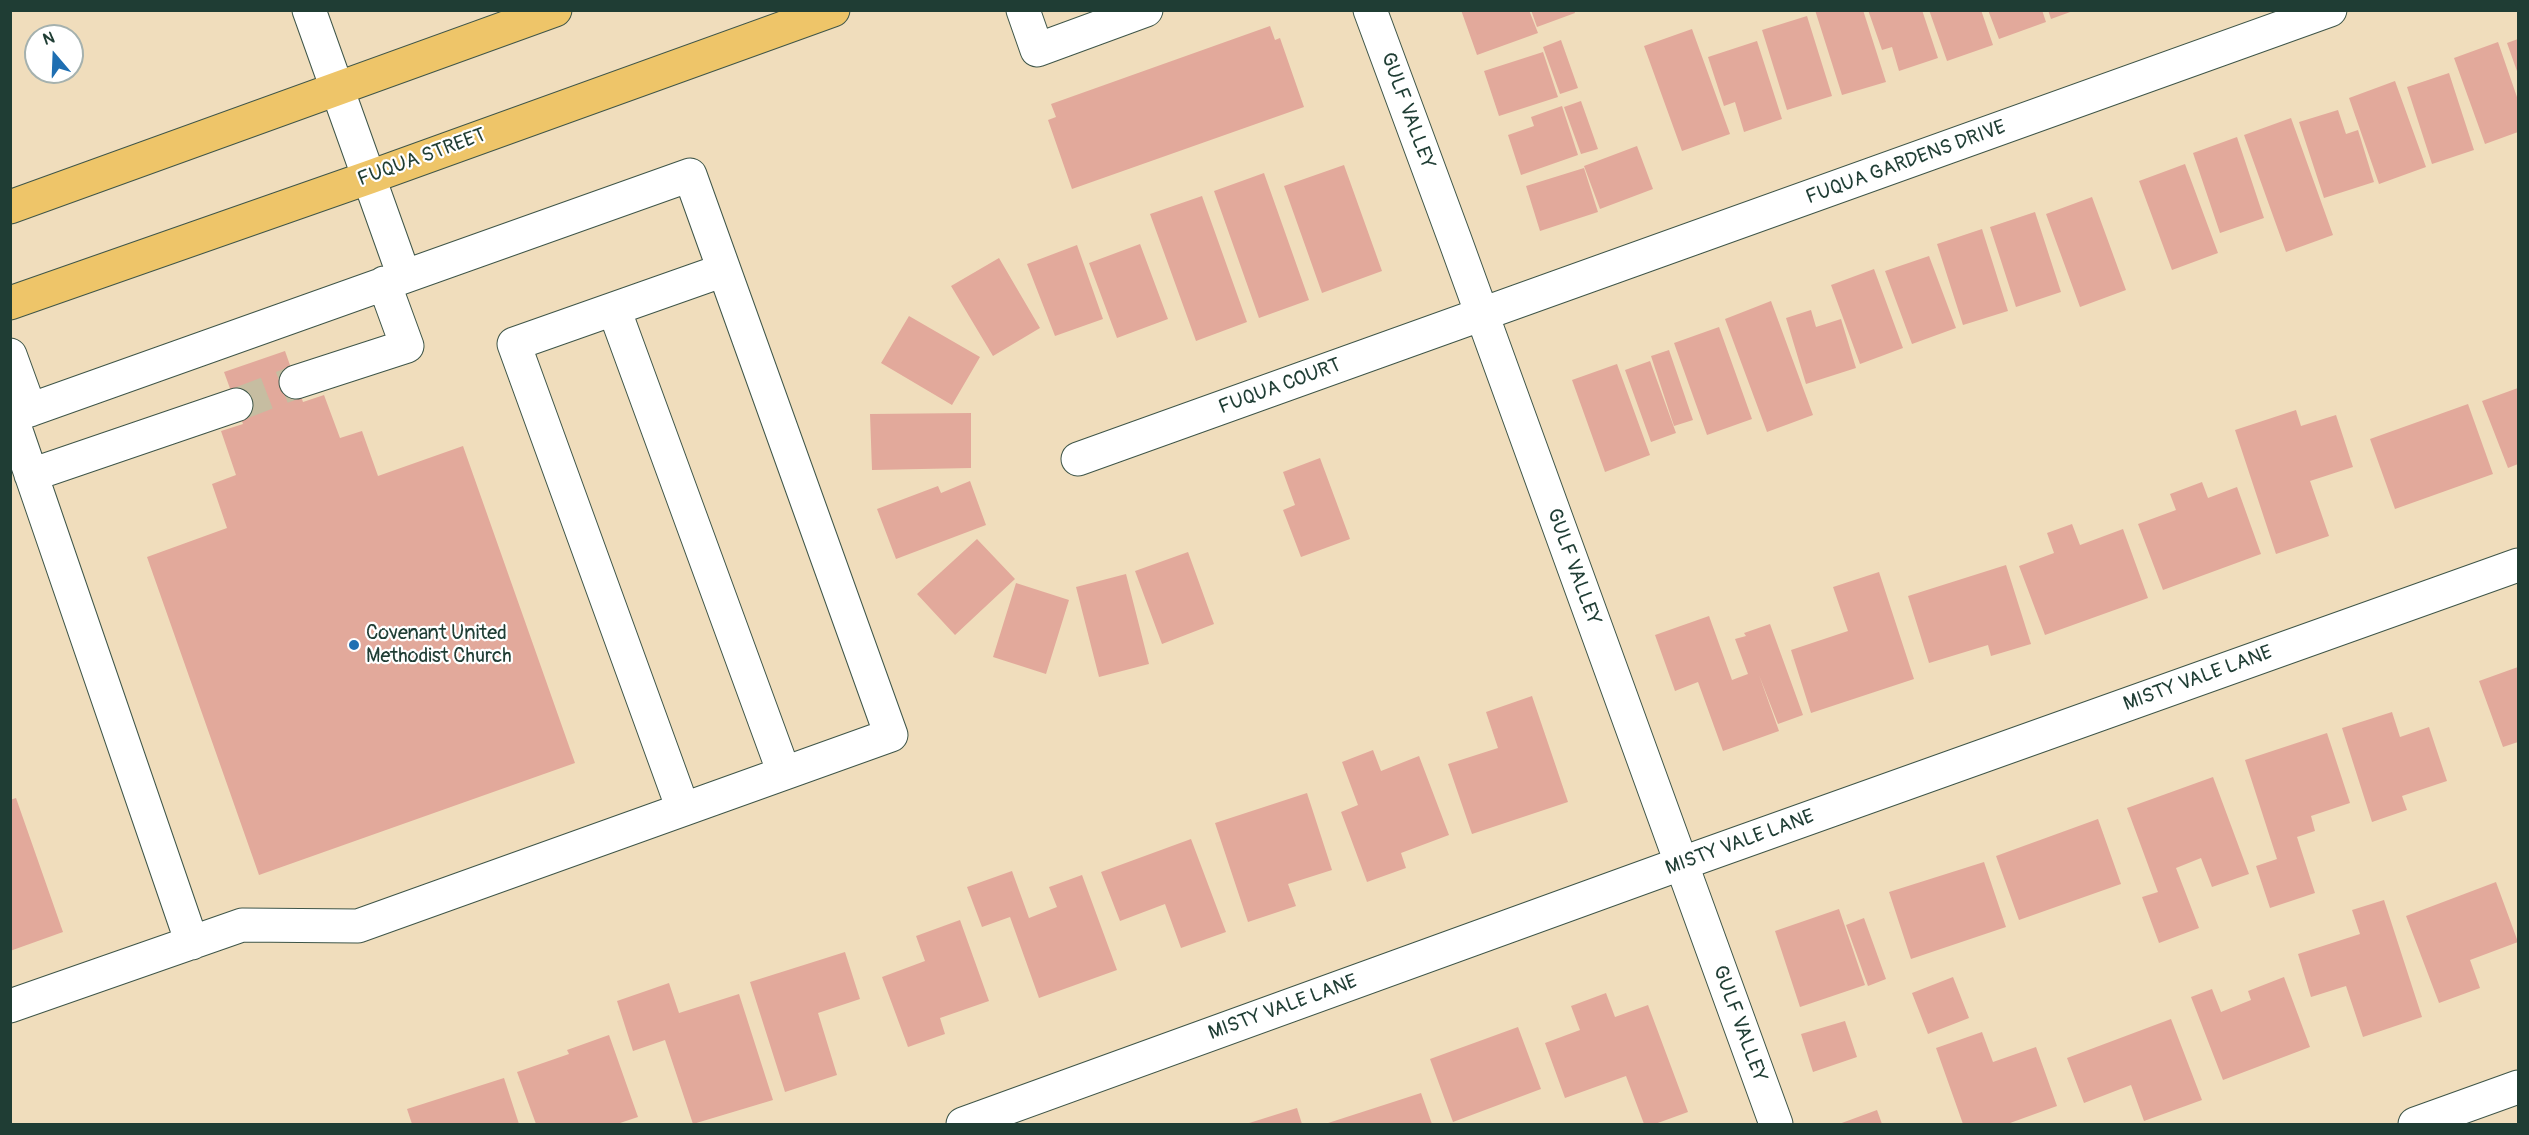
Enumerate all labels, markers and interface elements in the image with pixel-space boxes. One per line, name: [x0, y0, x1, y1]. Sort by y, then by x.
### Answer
north arrow: [24, 24, 84, 84]
text: N: [40, 28, 57, 50]
street label: GULF VALLEY: [1375, 49, 1439, 173]
street label: FUQUA GARDENS DRIVE: [1803, 116, 2009, 210]
street label: FUQUA STREET: [355, 124, 489, 192]
street label: FUQUA COURT: [1216, 354, 1344, 420]
street label: GULF VALLEY: [1541, 505, 1605, 629]
place label: Covenant United Methodist Church: [366, 622, 512, 669]
marker: Covenant United Methodist Church: [347, 638, 361, 652]
street label: MISTY VALE LANE: [2120, 641, 2276, 717]
street label: MISTY VALE LANE: [1662, 805, 1818, 881]
street label: GULF VALLEY: [1707, 962, 1771, 1086]
street label: MISTY VALE LANE: [1205, 970, 1361, 1046]

